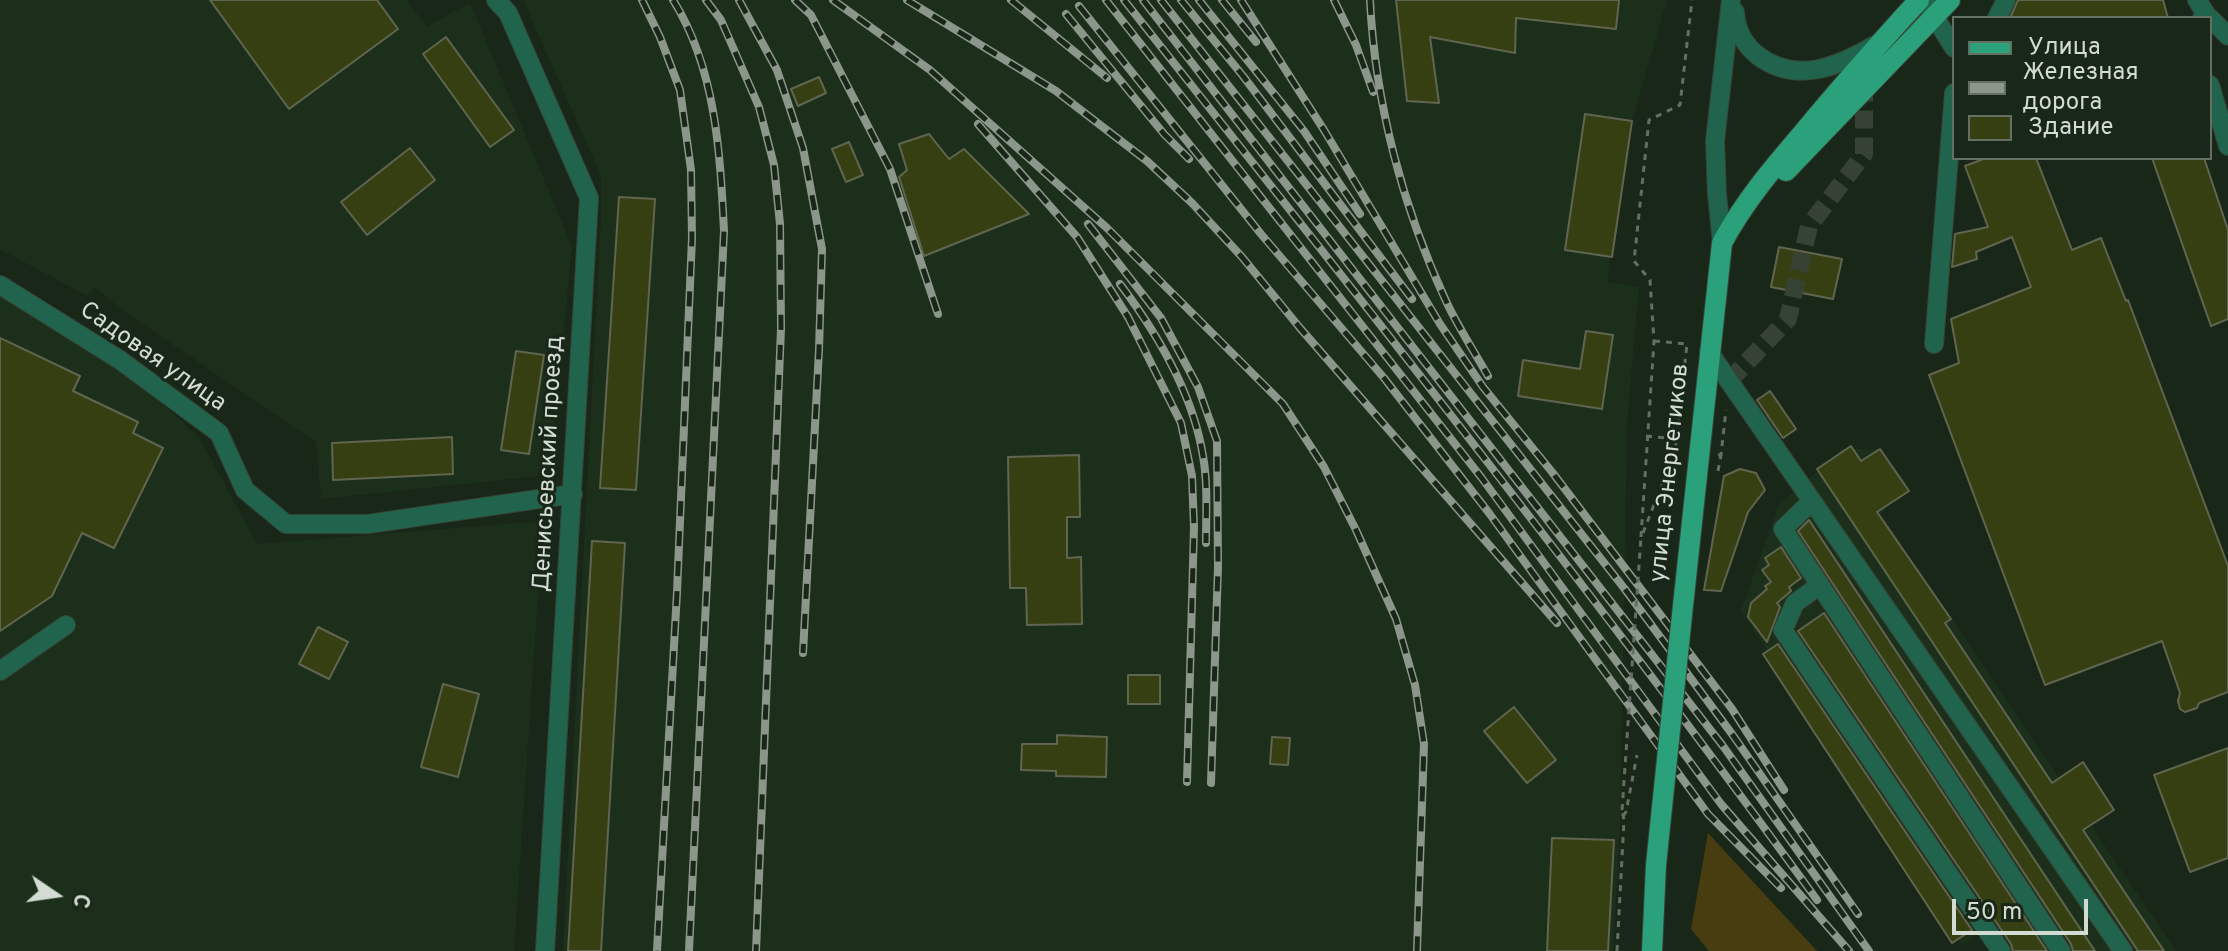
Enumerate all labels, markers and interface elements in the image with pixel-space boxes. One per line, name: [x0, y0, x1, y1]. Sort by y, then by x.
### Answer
legend: [1952, 16, 2212, 160]
text: Улица: [2028, 33, 2101, 63]
text: Железная дорога: [2022, 58, 2139, 118]
text: Здание: [2028, 113, 2114, 143]
street label: Садовая улица: [73, 297, 231, 419]
street label: Денисьевский проезд: [529, 335, 571, 593]
street label: улица Энергетиков: [1645, 362, 1697, 584]
north arrow: [16, 855, 96, 935]
scale bar: [1956, 883, 2092, 933]
text: С: [65, 891, 95, 910]
text: 50 m: [1966, 898, 2022, 928]

